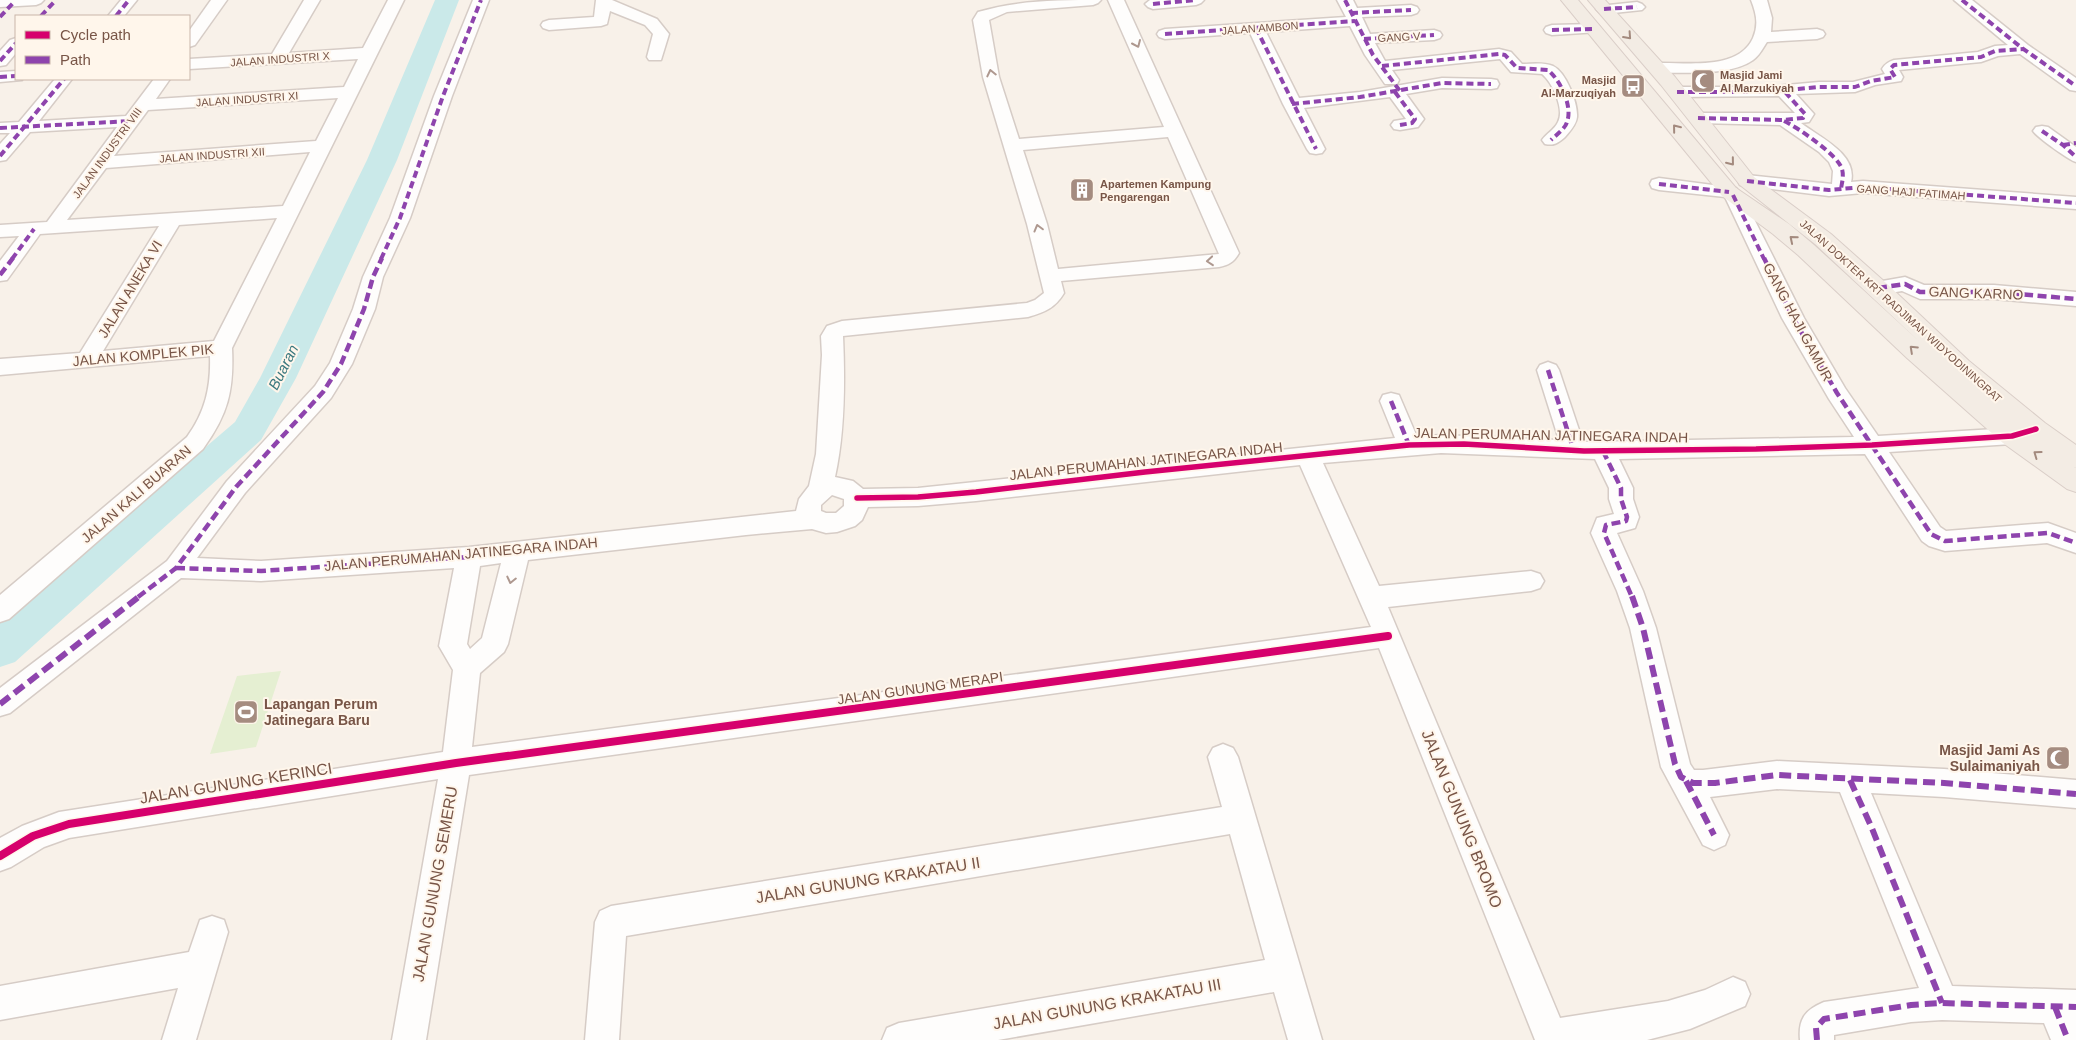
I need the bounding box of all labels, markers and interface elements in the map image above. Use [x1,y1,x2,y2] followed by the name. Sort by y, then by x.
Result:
[15,15,190,80] legend
[1221,19,1299,37] street label: JALAN AMBON
[60,26,131,43] text: Cycle path
[1377,30,1421,44] street label: GANG V
[1622,31,1631,40] one-way arrow
[1131,39,1141,48] one-way arrow
[230,49,331,68] street label: JALAN INDUSTRI X
[60,51,91,68] text: Path
[986,68,997,77] one-way arrow
[1690,68,1716,94] mosque icon: Masjid Jami Al Marzukiyah
[1720,69,1794,94] place label: Masjid Jami Al Marzukiyah
[1620,73,1646,99] bus stop icon: Masjid Al-Marzuqiyah
[1541,74,1616,99] place label: Masjid Al-Marzuqiyah
[195,89,299,109] street label: JALAN INDUSTRI XI
[70,105,144,201] street label: JALAN INDUSTRI VIII
[1673,125,1681,134] one-way arrow
[159,145,265,165] street label: JALAN INDUSTRI XII
[1726,156,1734,165] one-way arrow
[1069,177,1095,203] building icon: Apartemen Kampung Pengarengan
[1100,178,1211,203] place label: Apartemen Kampung Pengarengan
[1856,182,1966,202] street label: GANG HAJI FATIMAH
[1798,217,2004,405] street label: JALAN DOKTER KRT RADJIMAN WIDYODININGRAT
[1033,225,1043,233] one-way arrow
[1790,236,1799,245] one-way arrow
[95,238,165,340] street label: JALAN ANEKA VI
[1206,256,1214,267] one-way arrow
[1760,260,1836,384] street label: GANG HAJI GAMUR
[1928,283,2024,303] street label: GANG KARNO
[72,341,215,369] street label: JALAN KOMPLEK PIK
[264,342,302,392] water label: Buaran
[1909,346,1918,355] one-way arrow
[1414,425,1688,445] street label: JALAN PERUMAHAN JATINEGARA INDAH
[1009,439,1283,483] street label: JALAN PERUMAHAN JATINEGARA INDAH
[78,442,194,546] street label: JALAN KALI BUARAN
[2034,451,2043,459] one-way arrow
[324,534,598,574] street label: JALAN PERUMAHAN JATINEGARA INDAH
[506,575,517,584] one-way arrow
[836,668,1004,708] street label: JALAN GUNUNG MERAPI
[264,696,378,728] place label: Lapangan Perum Jatinegara Baru
[233,699,259,725] sports icon: Lapangan Perum Jatinegara Baru
[1418,728,1506,910] street label: JALAN GUNUNG BROMO
[1939,742,2040,774] place label: Masjid Jami As Sulaimaniyah
[2045,745,2071,771] mosque icon: Masjid Jami As Sulaimaniyah
[139,759,333,807] street label: JALAN GUNUNG KERINCI
[409,785,461,983] street label: JALAN GUNUNG SEMERU
[755,854,981,906] street label: JALAN GUNUNG KRAKATAU II
[992,976,1222,1032] street label: JALAN GUNUNG KRAKATAU III

